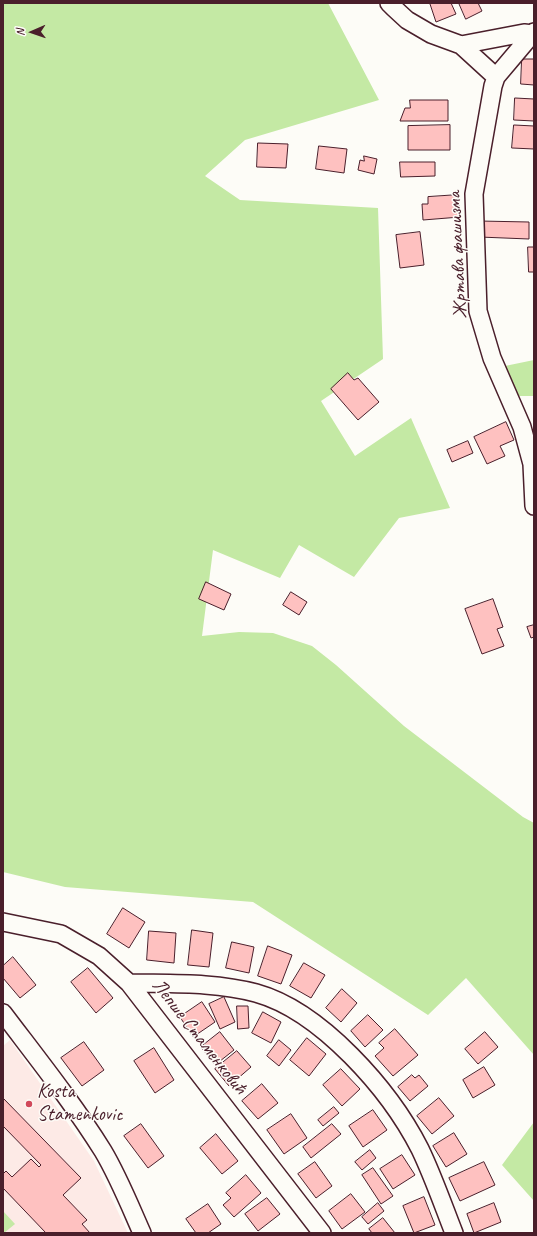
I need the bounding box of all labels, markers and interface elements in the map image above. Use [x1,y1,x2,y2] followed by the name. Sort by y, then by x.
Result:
[12,12,52,52] north arrow
[13,29,27,36] text: N
[443,191,473,319] street label: Жртава фашизма
[146,975,252,1099] street label: Лепше Стаменковић
[37,1080,122,1127] place label: Kosta Stamenkovic
[24,1099,34,1109] marker: Kosta Stamenkovic

